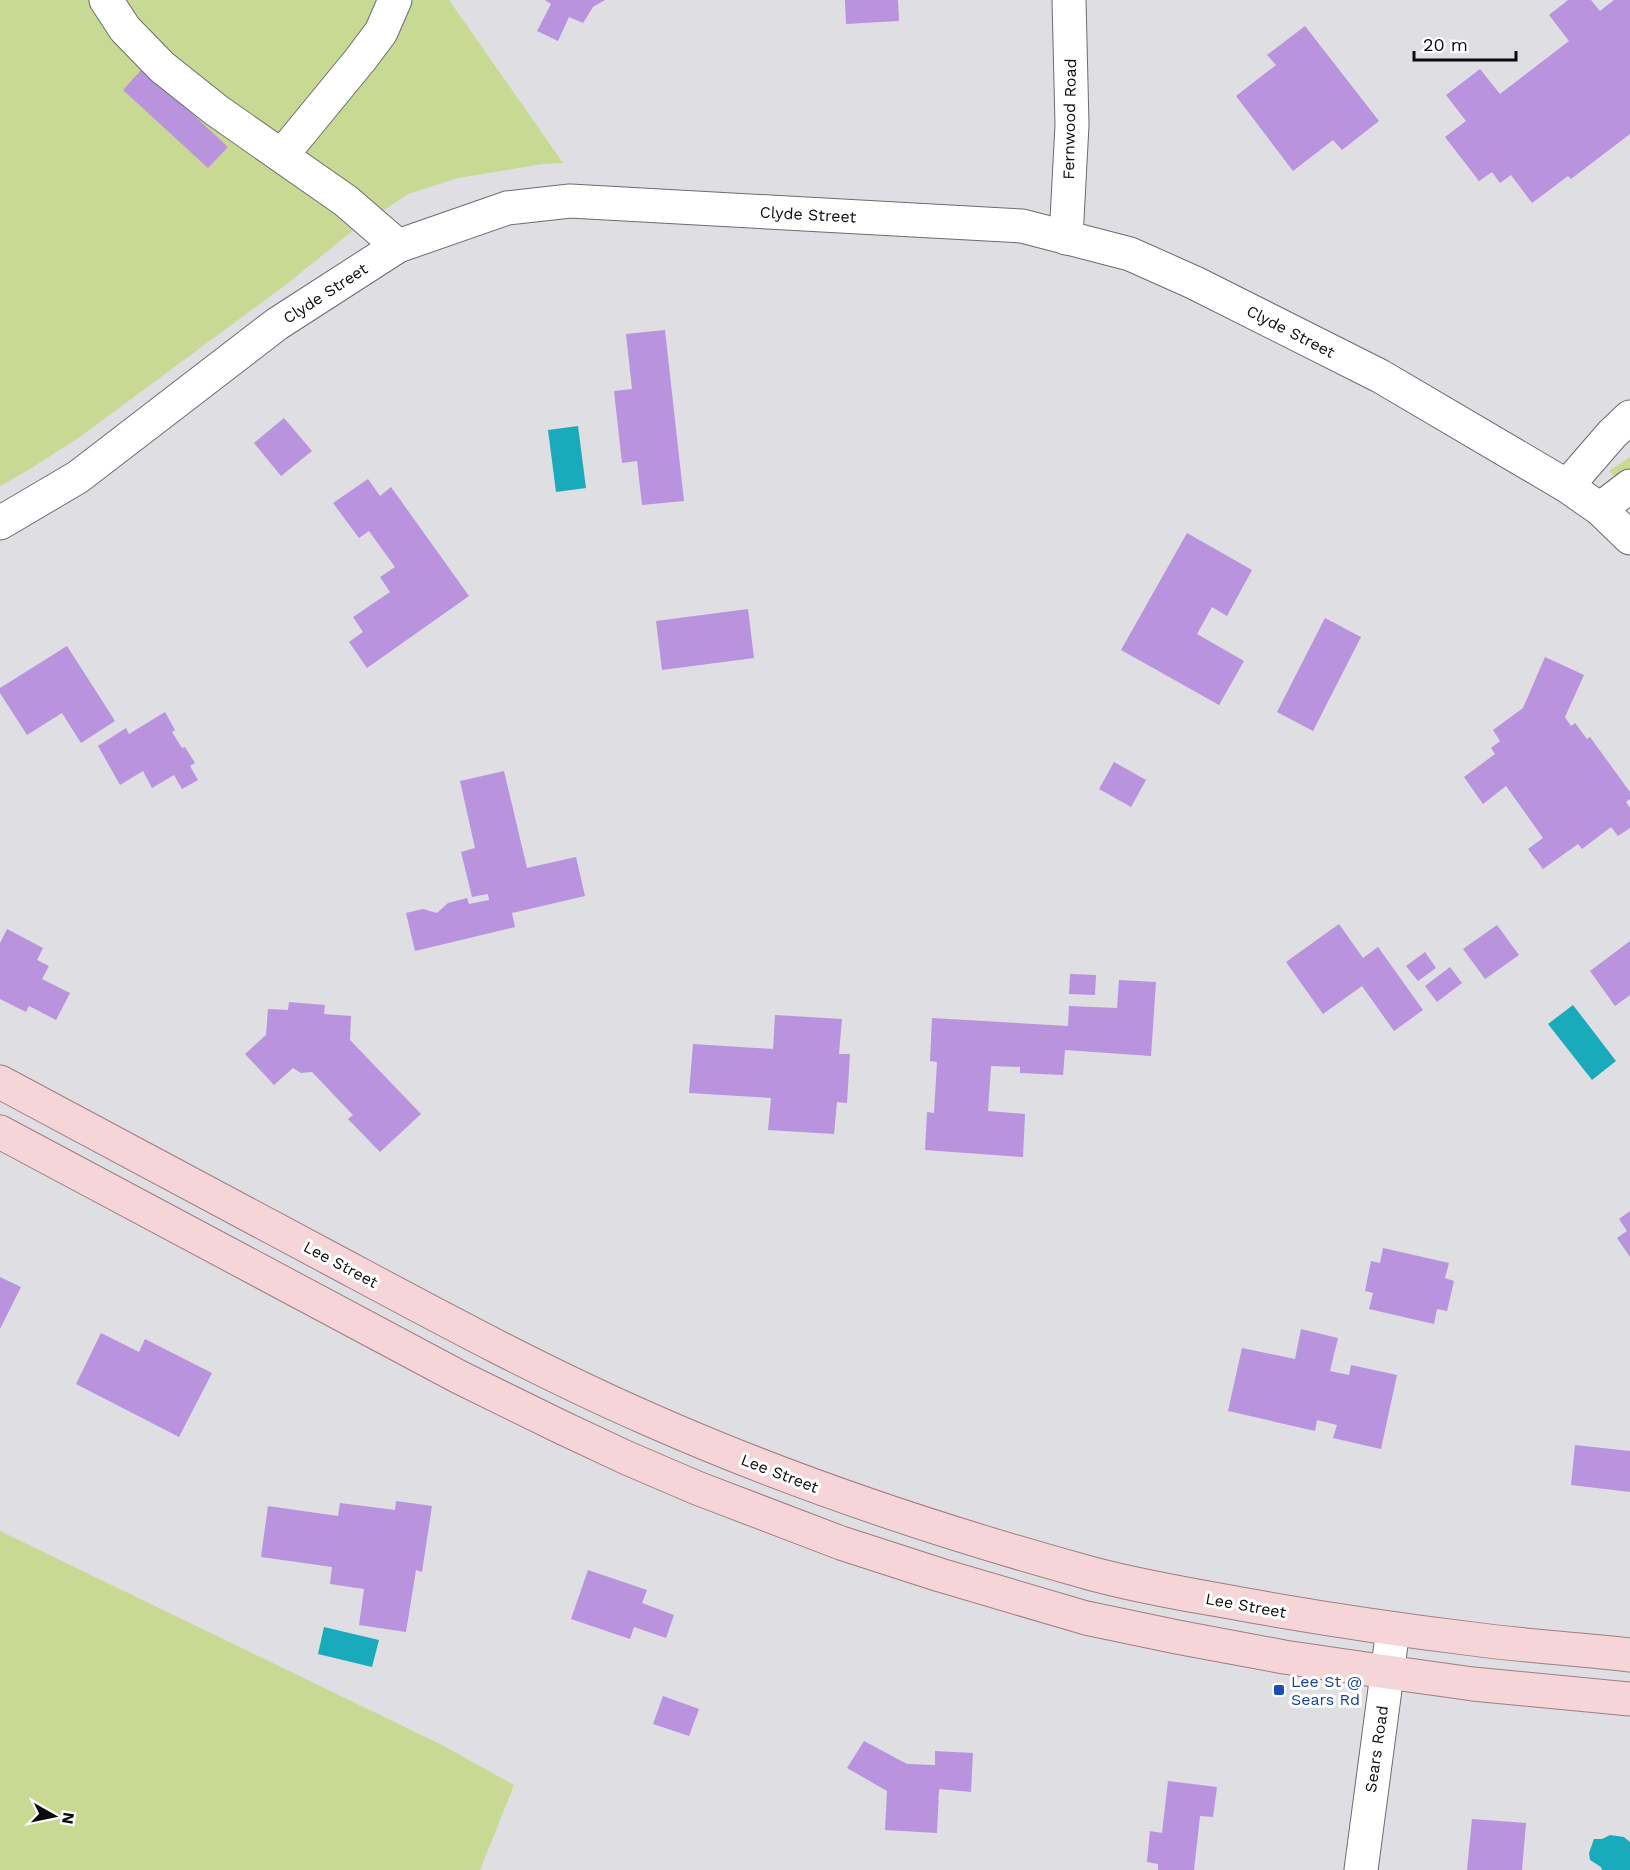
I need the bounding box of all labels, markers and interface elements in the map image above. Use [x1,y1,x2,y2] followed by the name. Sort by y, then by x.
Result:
[1414,24,1516,62] scale bar
[1423,34,1468,55] text: 20 m
[1059,58,1080,180] street label: Fernwood Road
[759,202,857,227] street label: Clyde Street
[280,259,371,328] street label: Clyde Street
[1243,301,1338,362] street label: Clyde Street
[300,1237,381,1292] street label: Lee Street
[738,1450,821,1497] street label: Lee Street
[1204,1589,1288,1622] street label: Lee Street
[1291,1672,1362,1709] place label: Lee St @ Sears Rd
[1272,1683,1286,1697] marker: Lee St @ Sears Rd
[1361,1704,1392,1794] street label: Sears Road
[24,1786,84,1846] north arrow
[58,1811,79,1826] text: N

